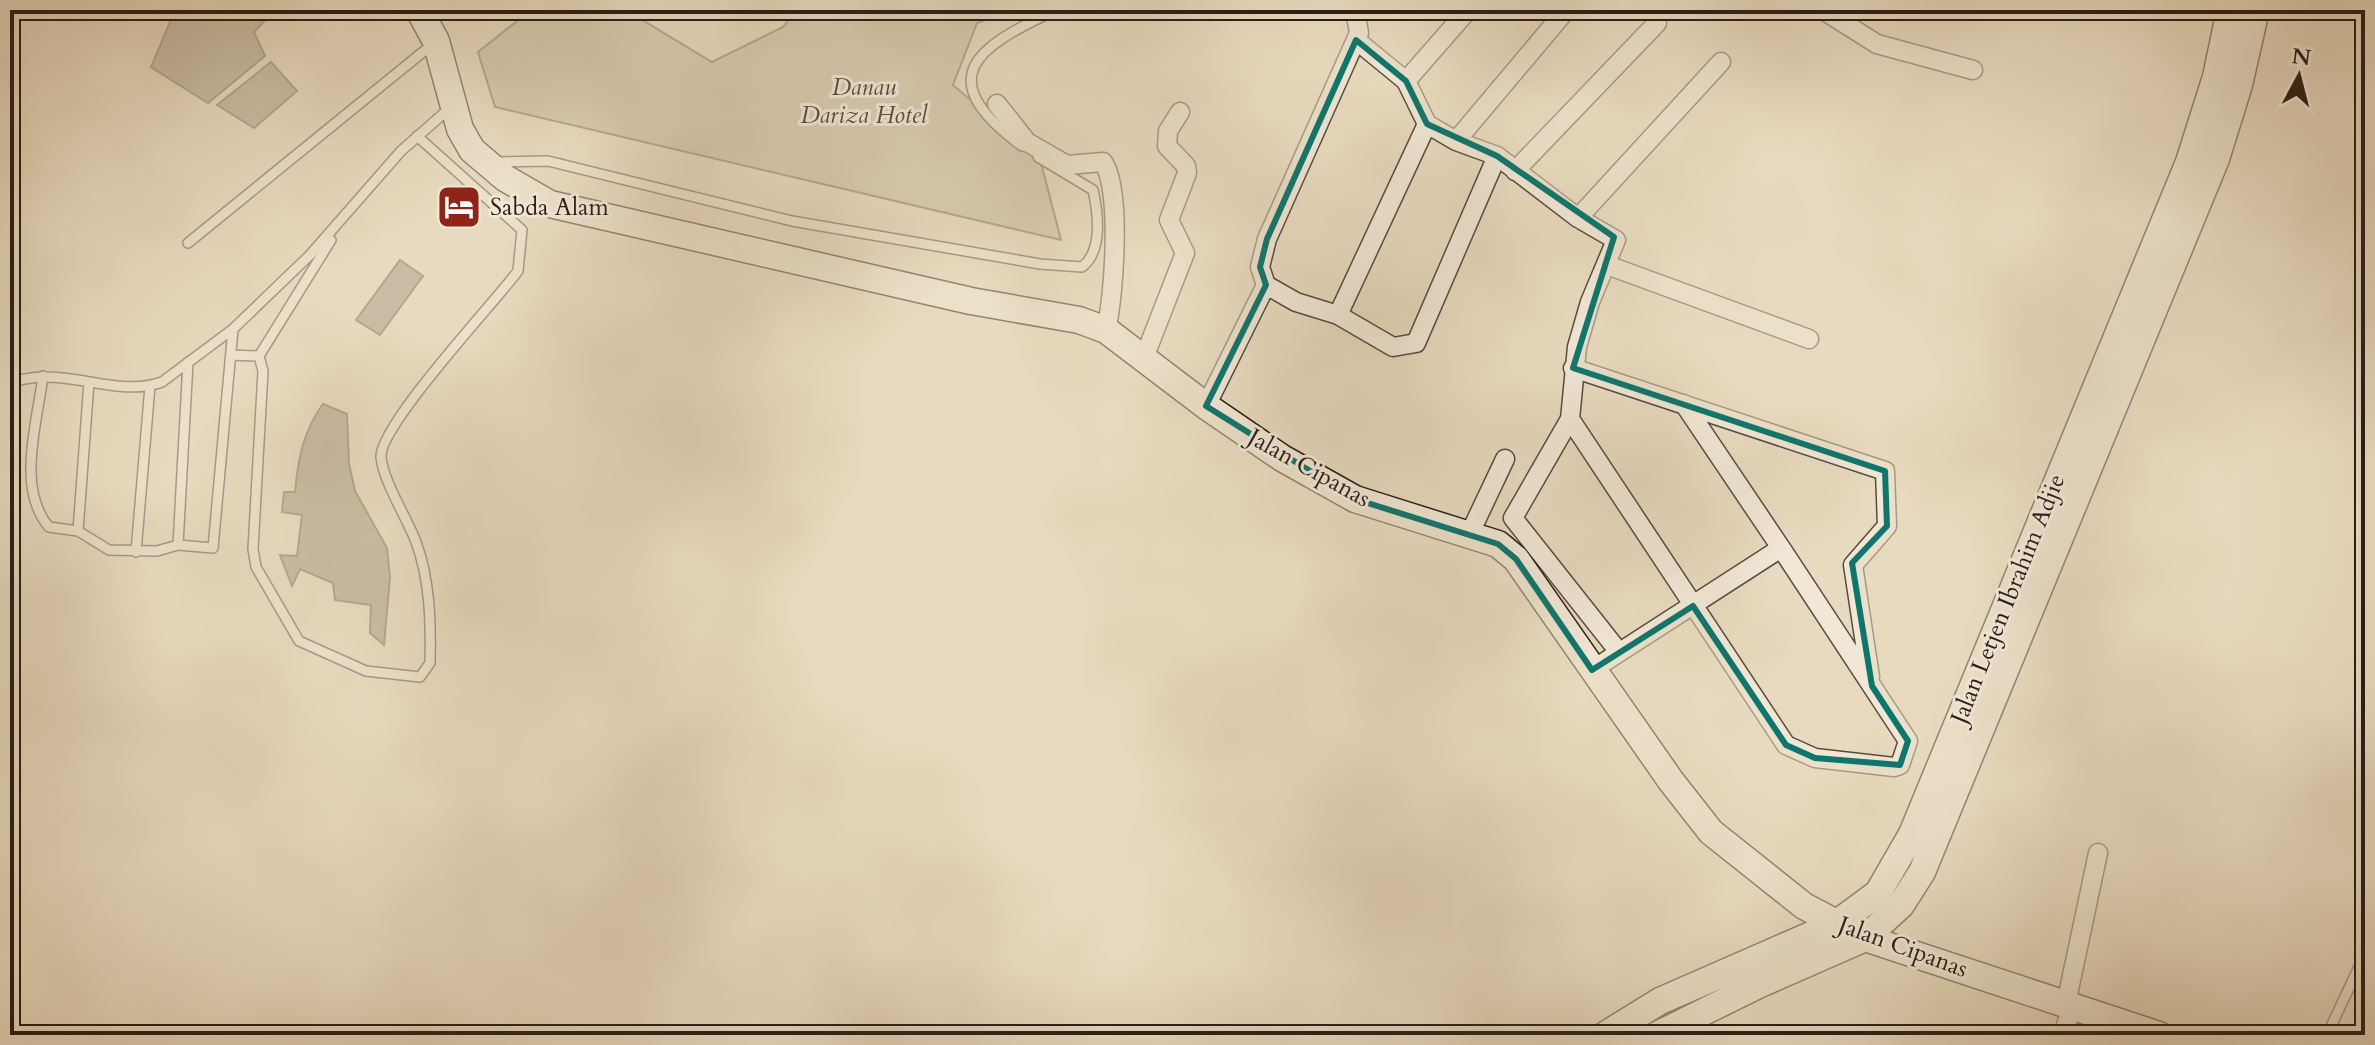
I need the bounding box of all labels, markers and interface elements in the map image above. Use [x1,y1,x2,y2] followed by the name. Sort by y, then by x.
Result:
[2259,36,2339,116] north arrow
[2290,41,2313,73] text: N
[801,71,929,132] park label: Danau Dariza Hotel
[435,183,483,231] hotel icon: Sabda Alam
[490,191,609,224] place label: Sabda Alam
[1239,419,1376,515] street label: Jalan Cipanas
[1942,469,2073,732] street label: Jalan Letjen Ibrahim Adjie
[1831,907,1972,986] street label: Jalan Cipanas

